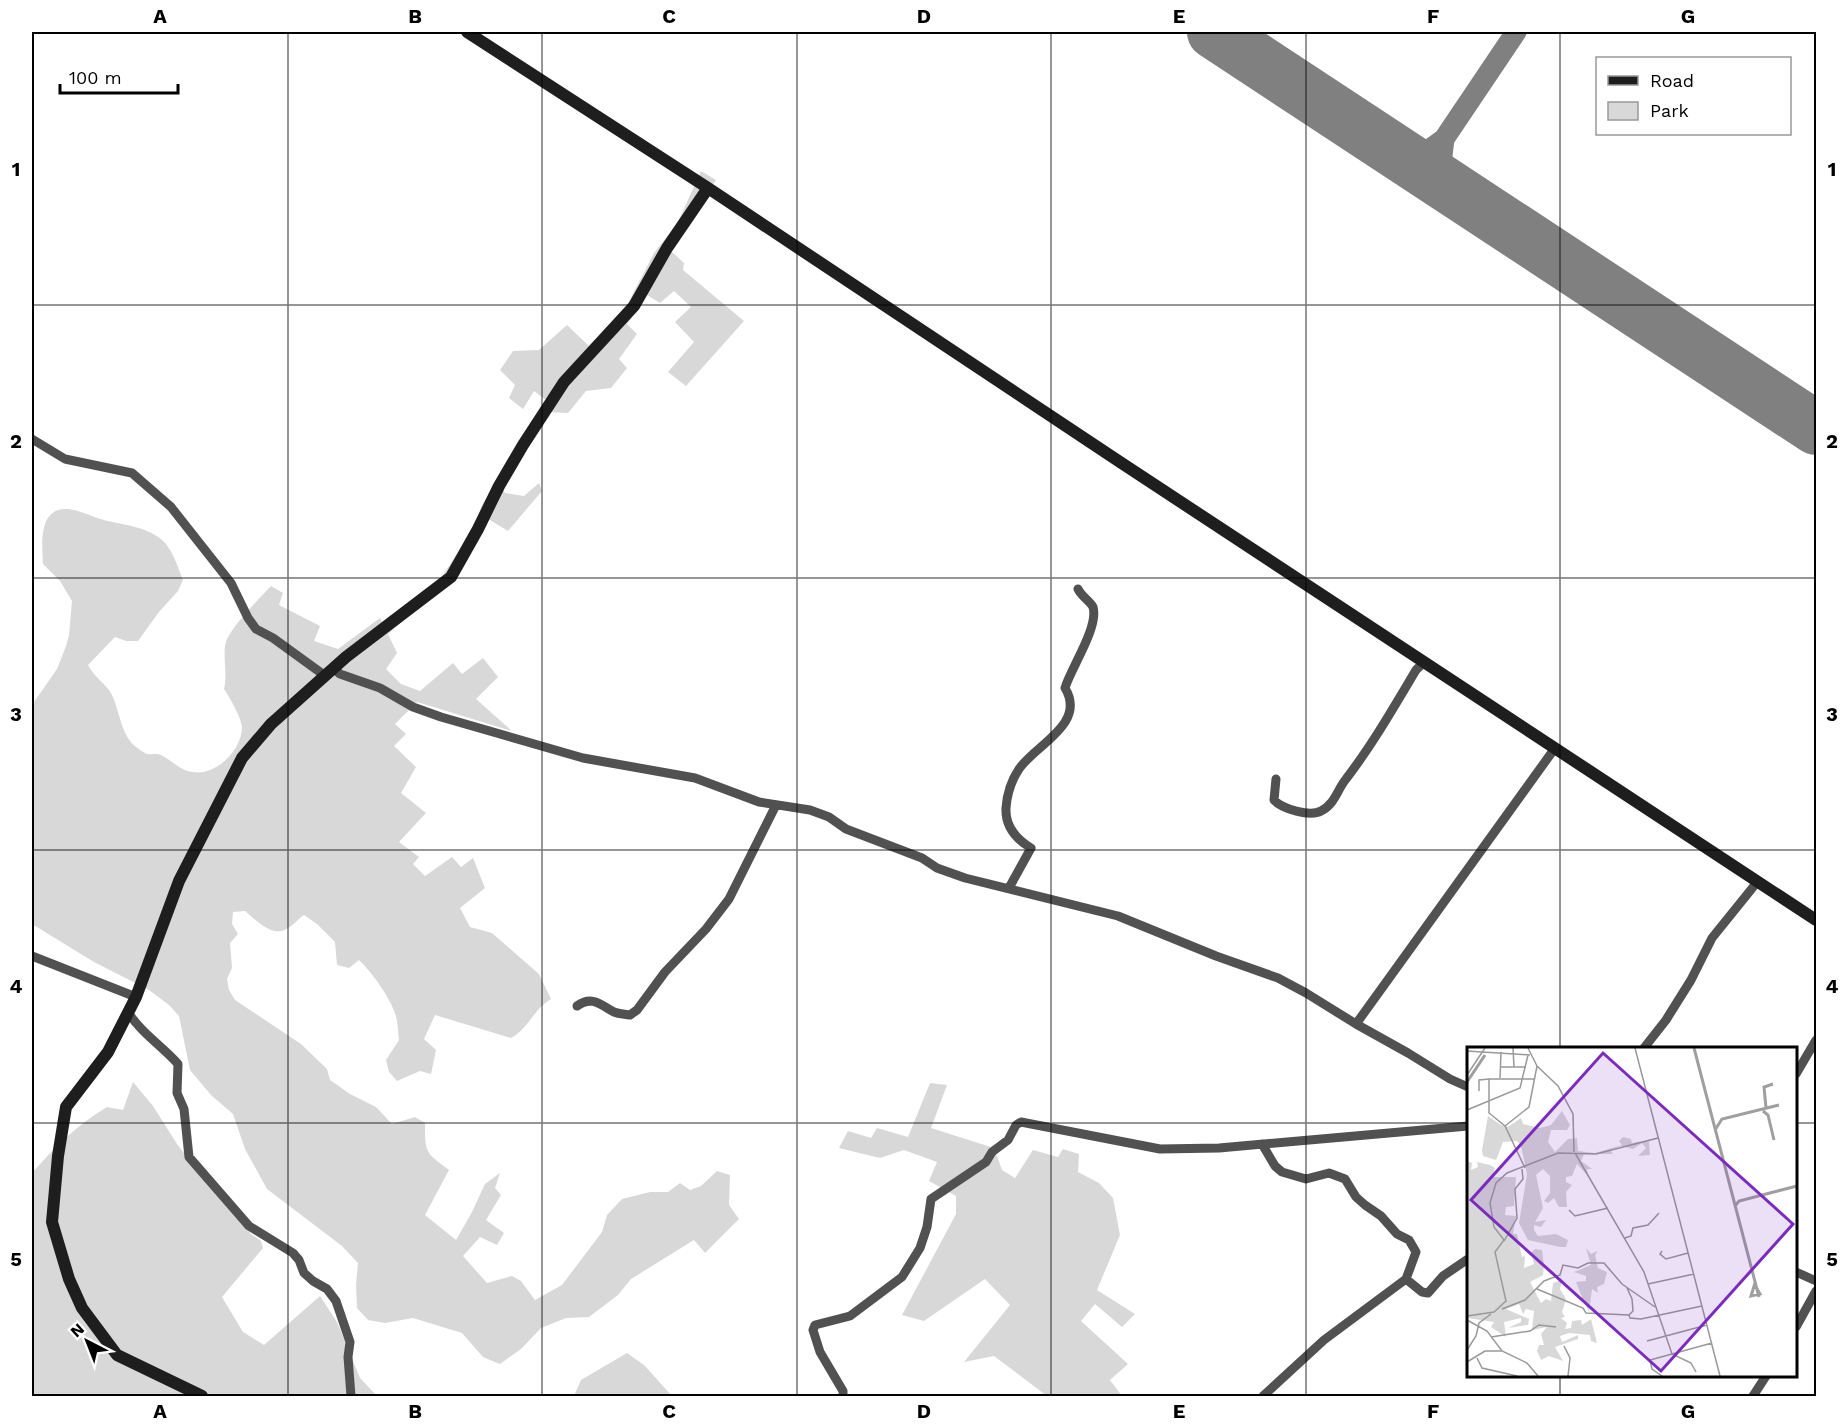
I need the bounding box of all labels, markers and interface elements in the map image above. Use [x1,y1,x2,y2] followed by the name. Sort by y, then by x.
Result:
[153,4,167,28] text: A
[408,4,422,28] text: B
[662,4,676,28] text: C
[917,4,931,28] text: D
[1173,4,1185,28] text: E
[1427,4,1439,28] text: F
[1681,4,1695,28] text: G
[60,57,178,95] scale bar
[1596,57,1791,135] legend
[69,67,122,88] text: 100 m
[1650,70,1694,91] text: Road
[1650,100,1689,121] text: Park
[12,157,20,181] text: 1
[1828,157,1836,181] text: 1
[10,429,22,453] text: 2
[1826,429,1838,453] text: 2
[10,702,22,726] text: 3
[1826,702,1838,726] text: 3
[10,974,23,998] text: 4
[1826,974,1839,998] text: 4
[1467,1047,1797,1377] inset map
[10,1247,22,1271] text: 5
[1826,1247,1838,1271] text: 5
[57,1311,117,1371] north arrow
[67,1319,88,1341] text: N
[153,1399,167,1423] text: A
[408,1399,422,1423] text: B
[662,1399,676,1423] text: C
[917,1399,931,1423] text: D
[1173,1399,1185,1423] text: E
[1427,1399,1439,1423] text: F
[1681,1399,1695,1423] text: G

